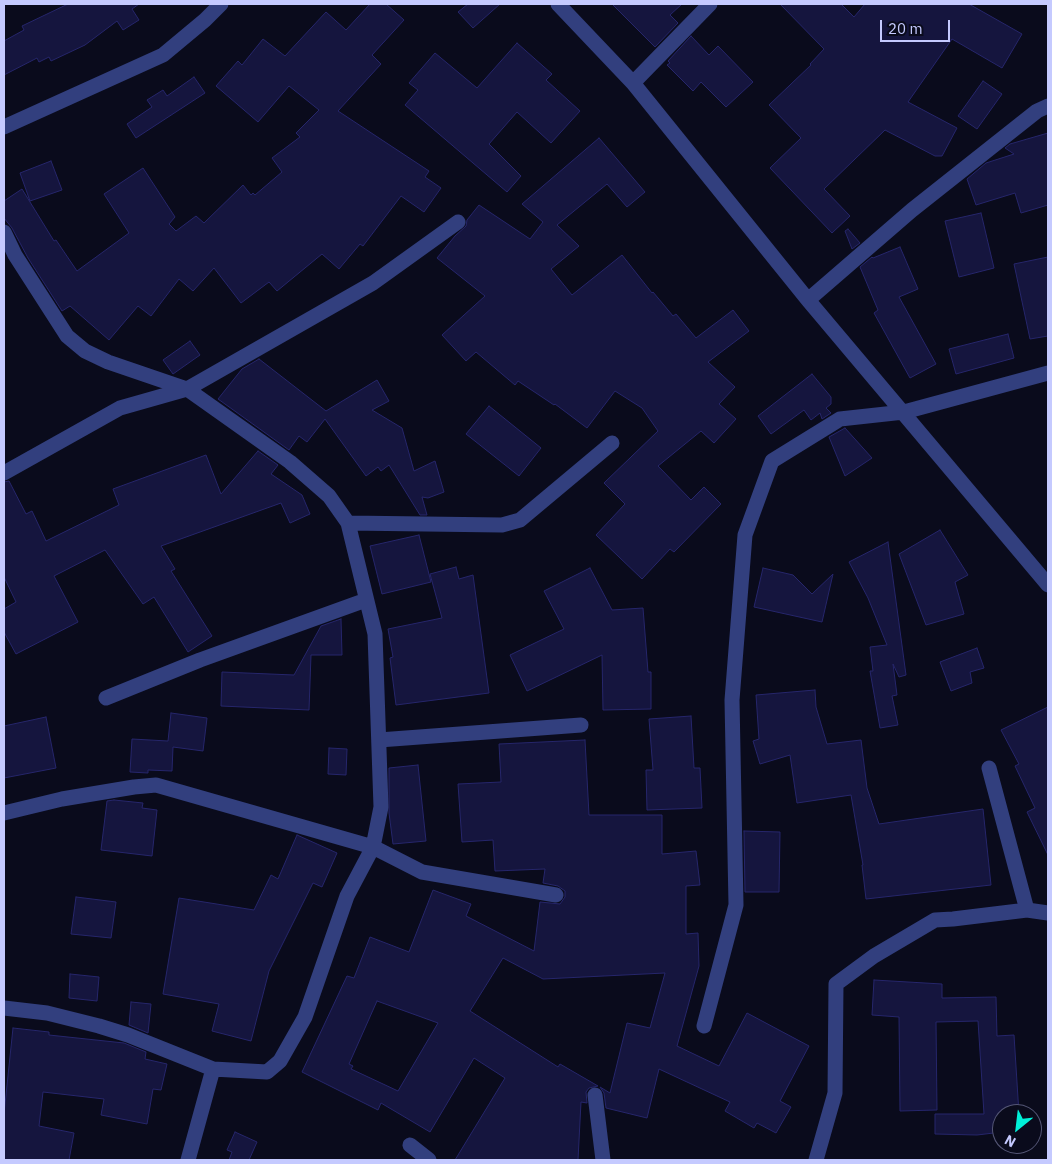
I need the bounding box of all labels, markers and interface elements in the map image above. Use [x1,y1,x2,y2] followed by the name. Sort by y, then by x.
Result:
[882,10,952,42] scale bar
[888,19,923,38] text: 20 m
[992,1104,1042,1154] north arrow
[1001,1131,1019,1152] text: N

